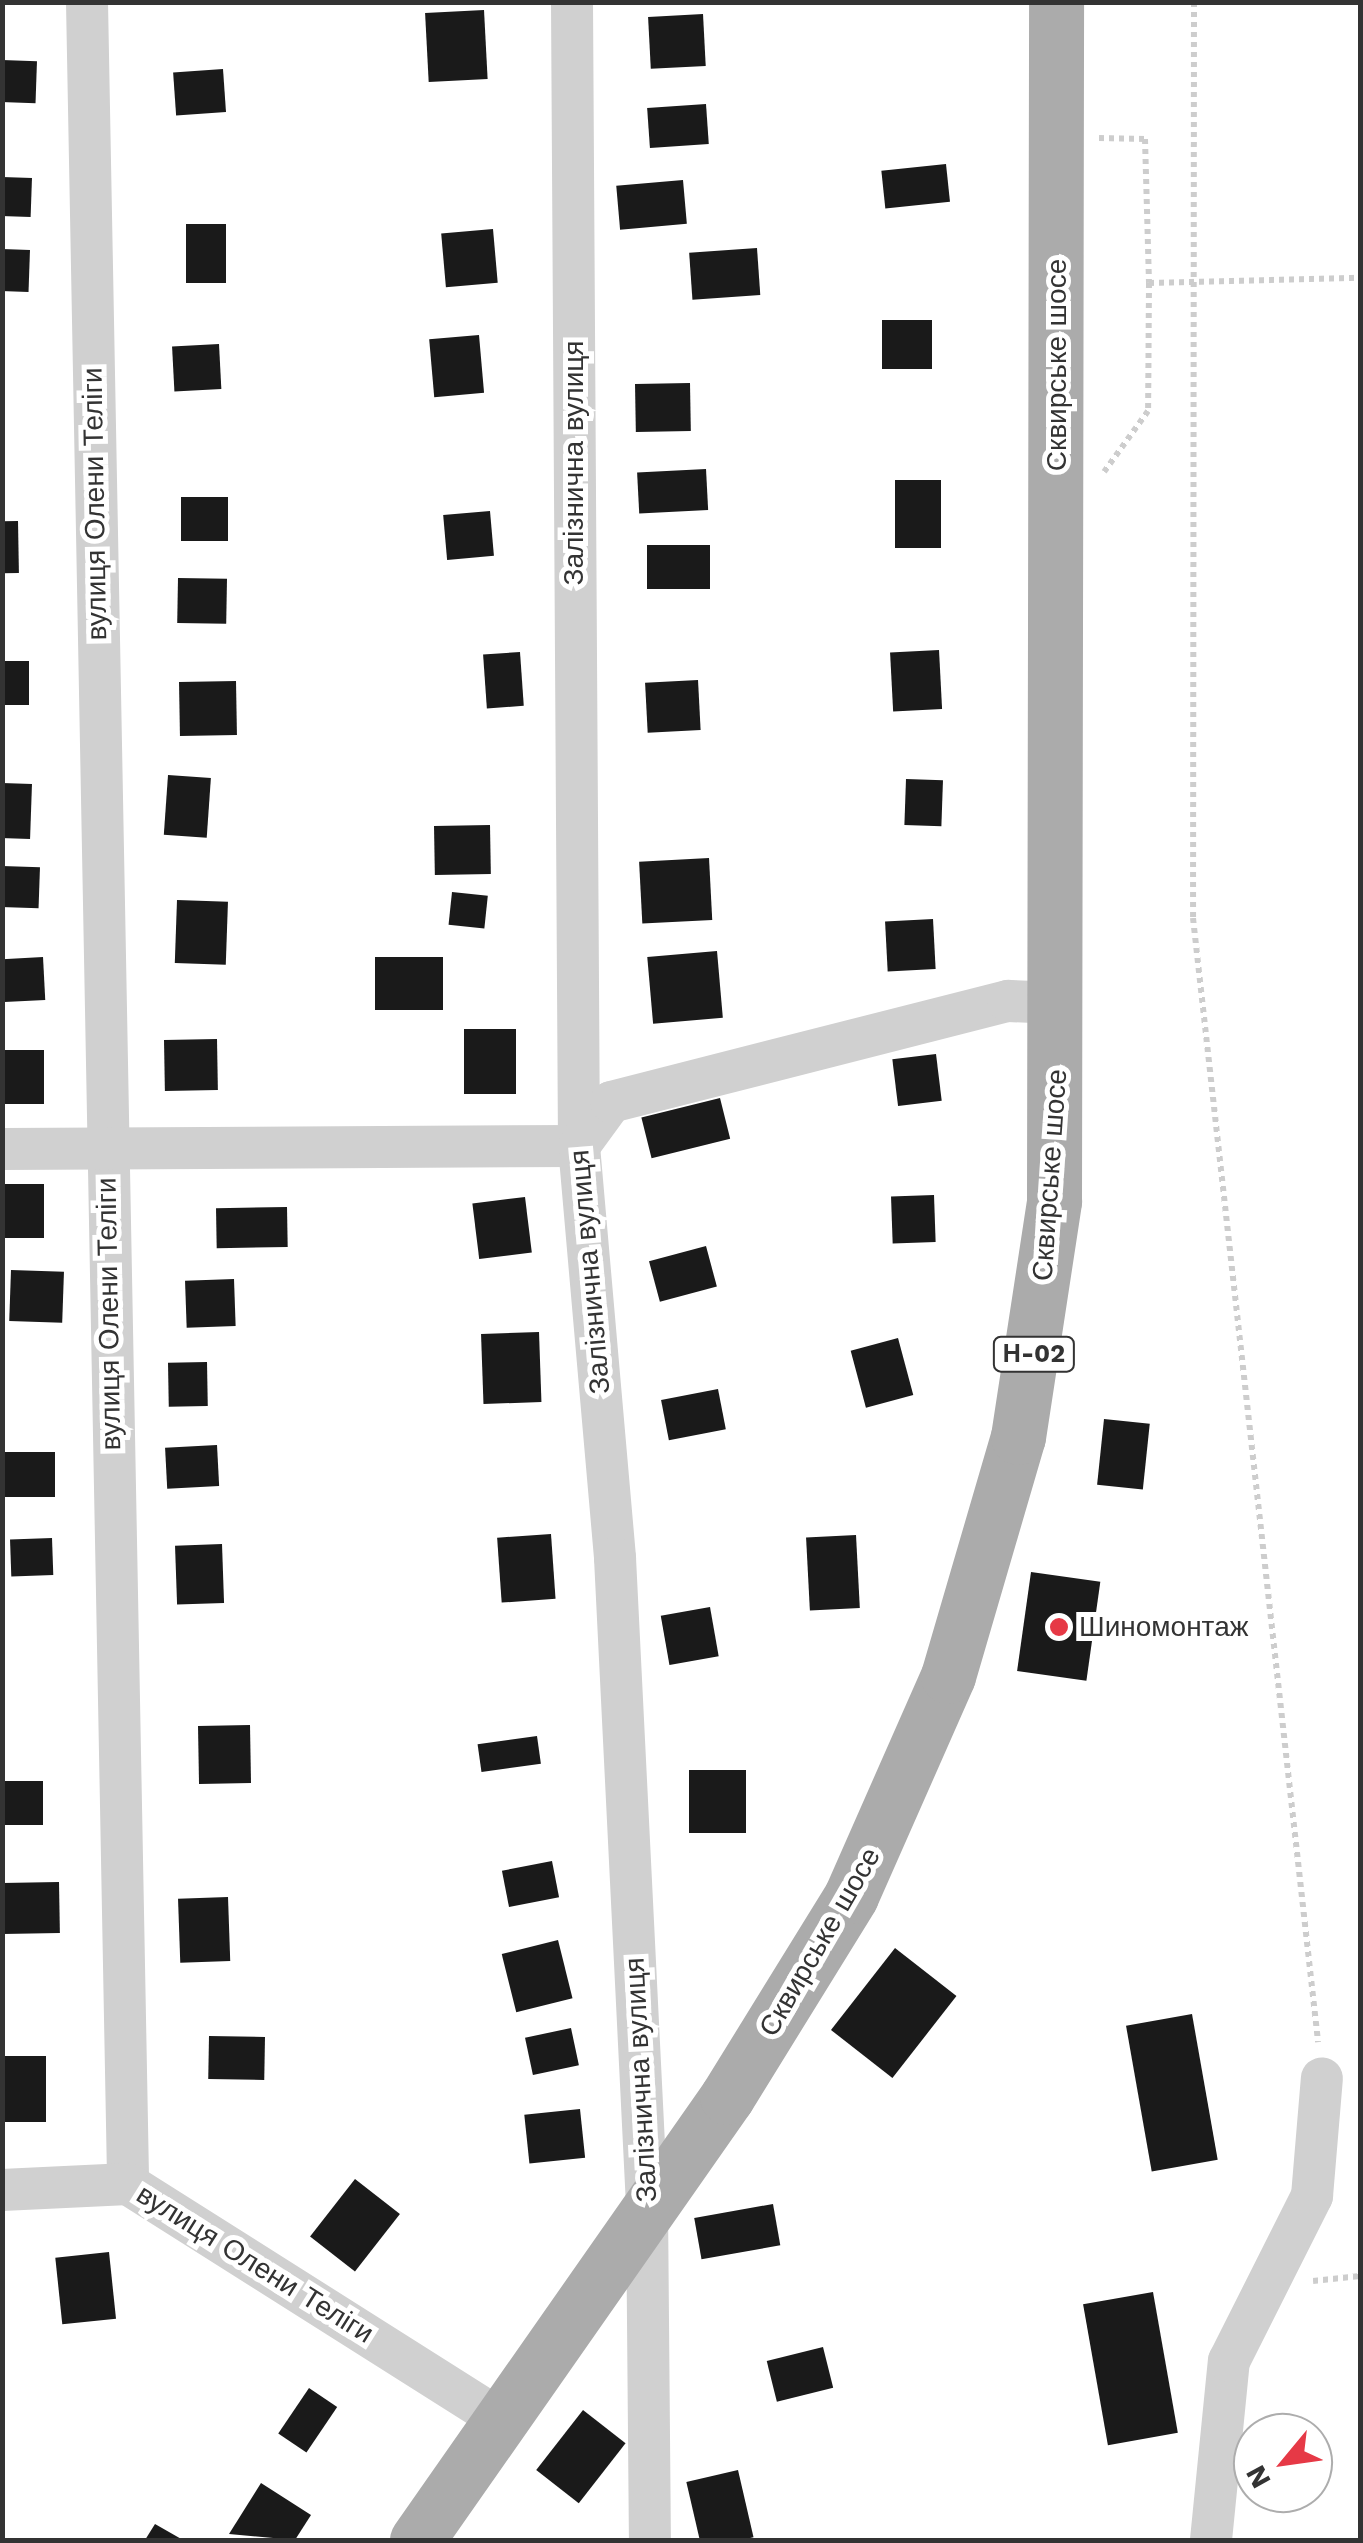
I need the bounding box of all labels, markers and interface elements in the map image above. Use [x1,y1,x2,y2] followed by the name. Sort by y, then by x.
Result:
[1040,259,1074,471] street label: Сквирське шосе
[557,341,591,585] street label: Залізнична вулиця
[76,367,114,641] street label: вулиця Олени Теліги
[1026,1068,1074,1282] street label: Сквирське шосе
[563,1149,617,1395] street label: Залізнична вулиця
[90,1177,128,1451] street label: вулиця Олени Теліги
[992,1334,1076,1374] road number: Н-02
[1079,1610,1248,1644] place label: Шиномонтаж
[1048,1616,1070,1638] marker: Шиномонтаж
[752,1842,888,2042] street label: Сквирське шосе
[618,1957,664,2203] street label: Залізнична вулиця
[130,2177,380,2351] street label: вулиця Олени Теліги
[1233,2413,1333,2513] north arrow
[1239,2460,1278,2494] text: N

